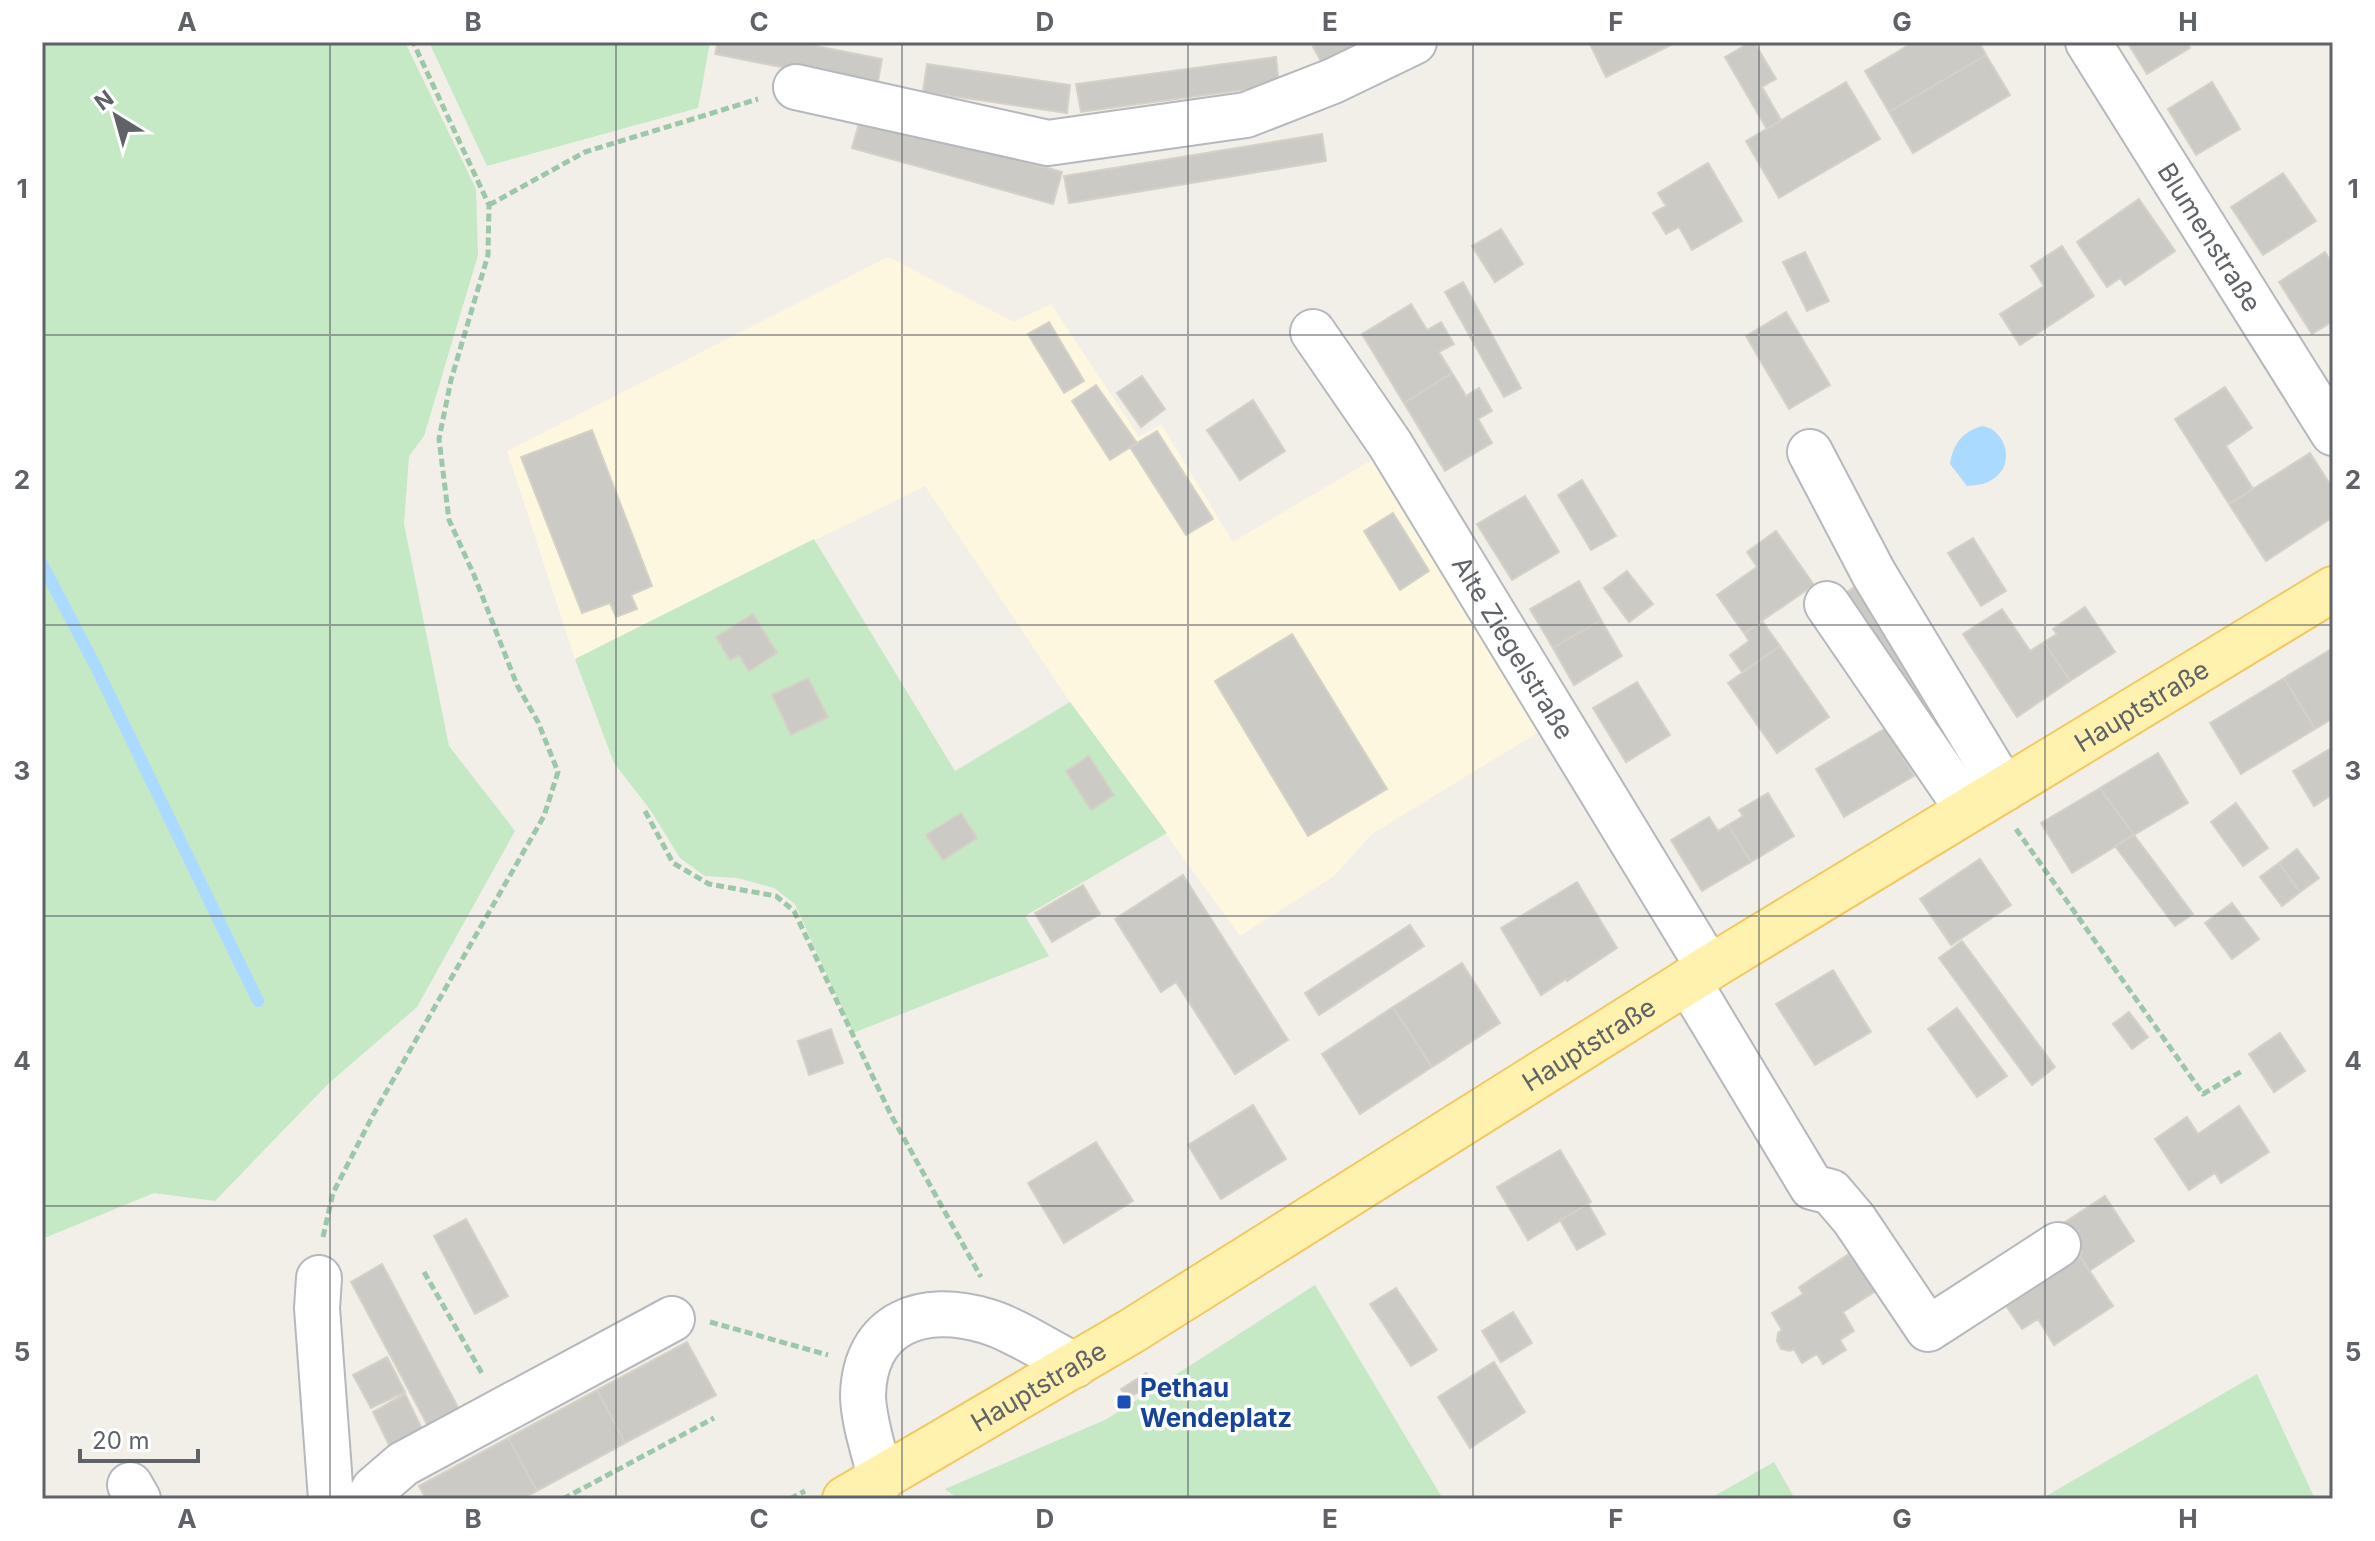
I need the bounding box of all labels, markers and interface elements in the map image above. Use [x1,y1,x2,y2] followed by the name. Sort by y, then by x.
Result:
[177,6,197,37] text: A
[464,6,482,37] text: B
[749,6,769,37] text: C
[1036,6,1054,37] text: D
[1322,6,1338,37] text: E
[1608,6,1624,37] text: F
[1892,6,1912,37] text: G
[2178,6,2198,37] text: H
[76,76,156,156] north arrow
[89,85,118,115] text: N
[2152,157,2268,317] street label: Blumenstraße
[16,173,28,204] text: 1
[2347,173,2359,204] text: 1
[14,464,30,495] text: 2
[2345,464,2361,495] text: 2
[1446,550,1581,744] street label: Alte Ziegelstraße
[2069,653,2214,758] street label: Hauptstraße
[14,755,30,786] text: 3
[2345,755,2361,786] text: 3
[1516,990,1661,1097] street label: Hauptstraße
[13,1045,31,1076] text: 4
[2344,1045,2362,1076] text: 4
[965,1334,1111,1437] street label: Hauptstraße
[14,1336,30,1367] text: 5
[2345,1336,2361,1367] text: 5
[1140,1372,1292,1433] place label: Pethau Wendeplatz
[1115,1393,1133,1411] marker: Pethau Wendeplatz
[80,1413,198,1463] scale bar
[92,1426,150,1455] text: 20 m
[177,1503,197,1534] text: A
[464,1503,482,1534] text: B
[749,1503,769,1534] text: C
[1036,1503,1054,1534] text: D
[1322,1503,1338,1534] text: E
[1608,1503,1624,1534] text: F
[1892,1503,1912,1534] text: G
[2178,1503,2198,1534] text: H

